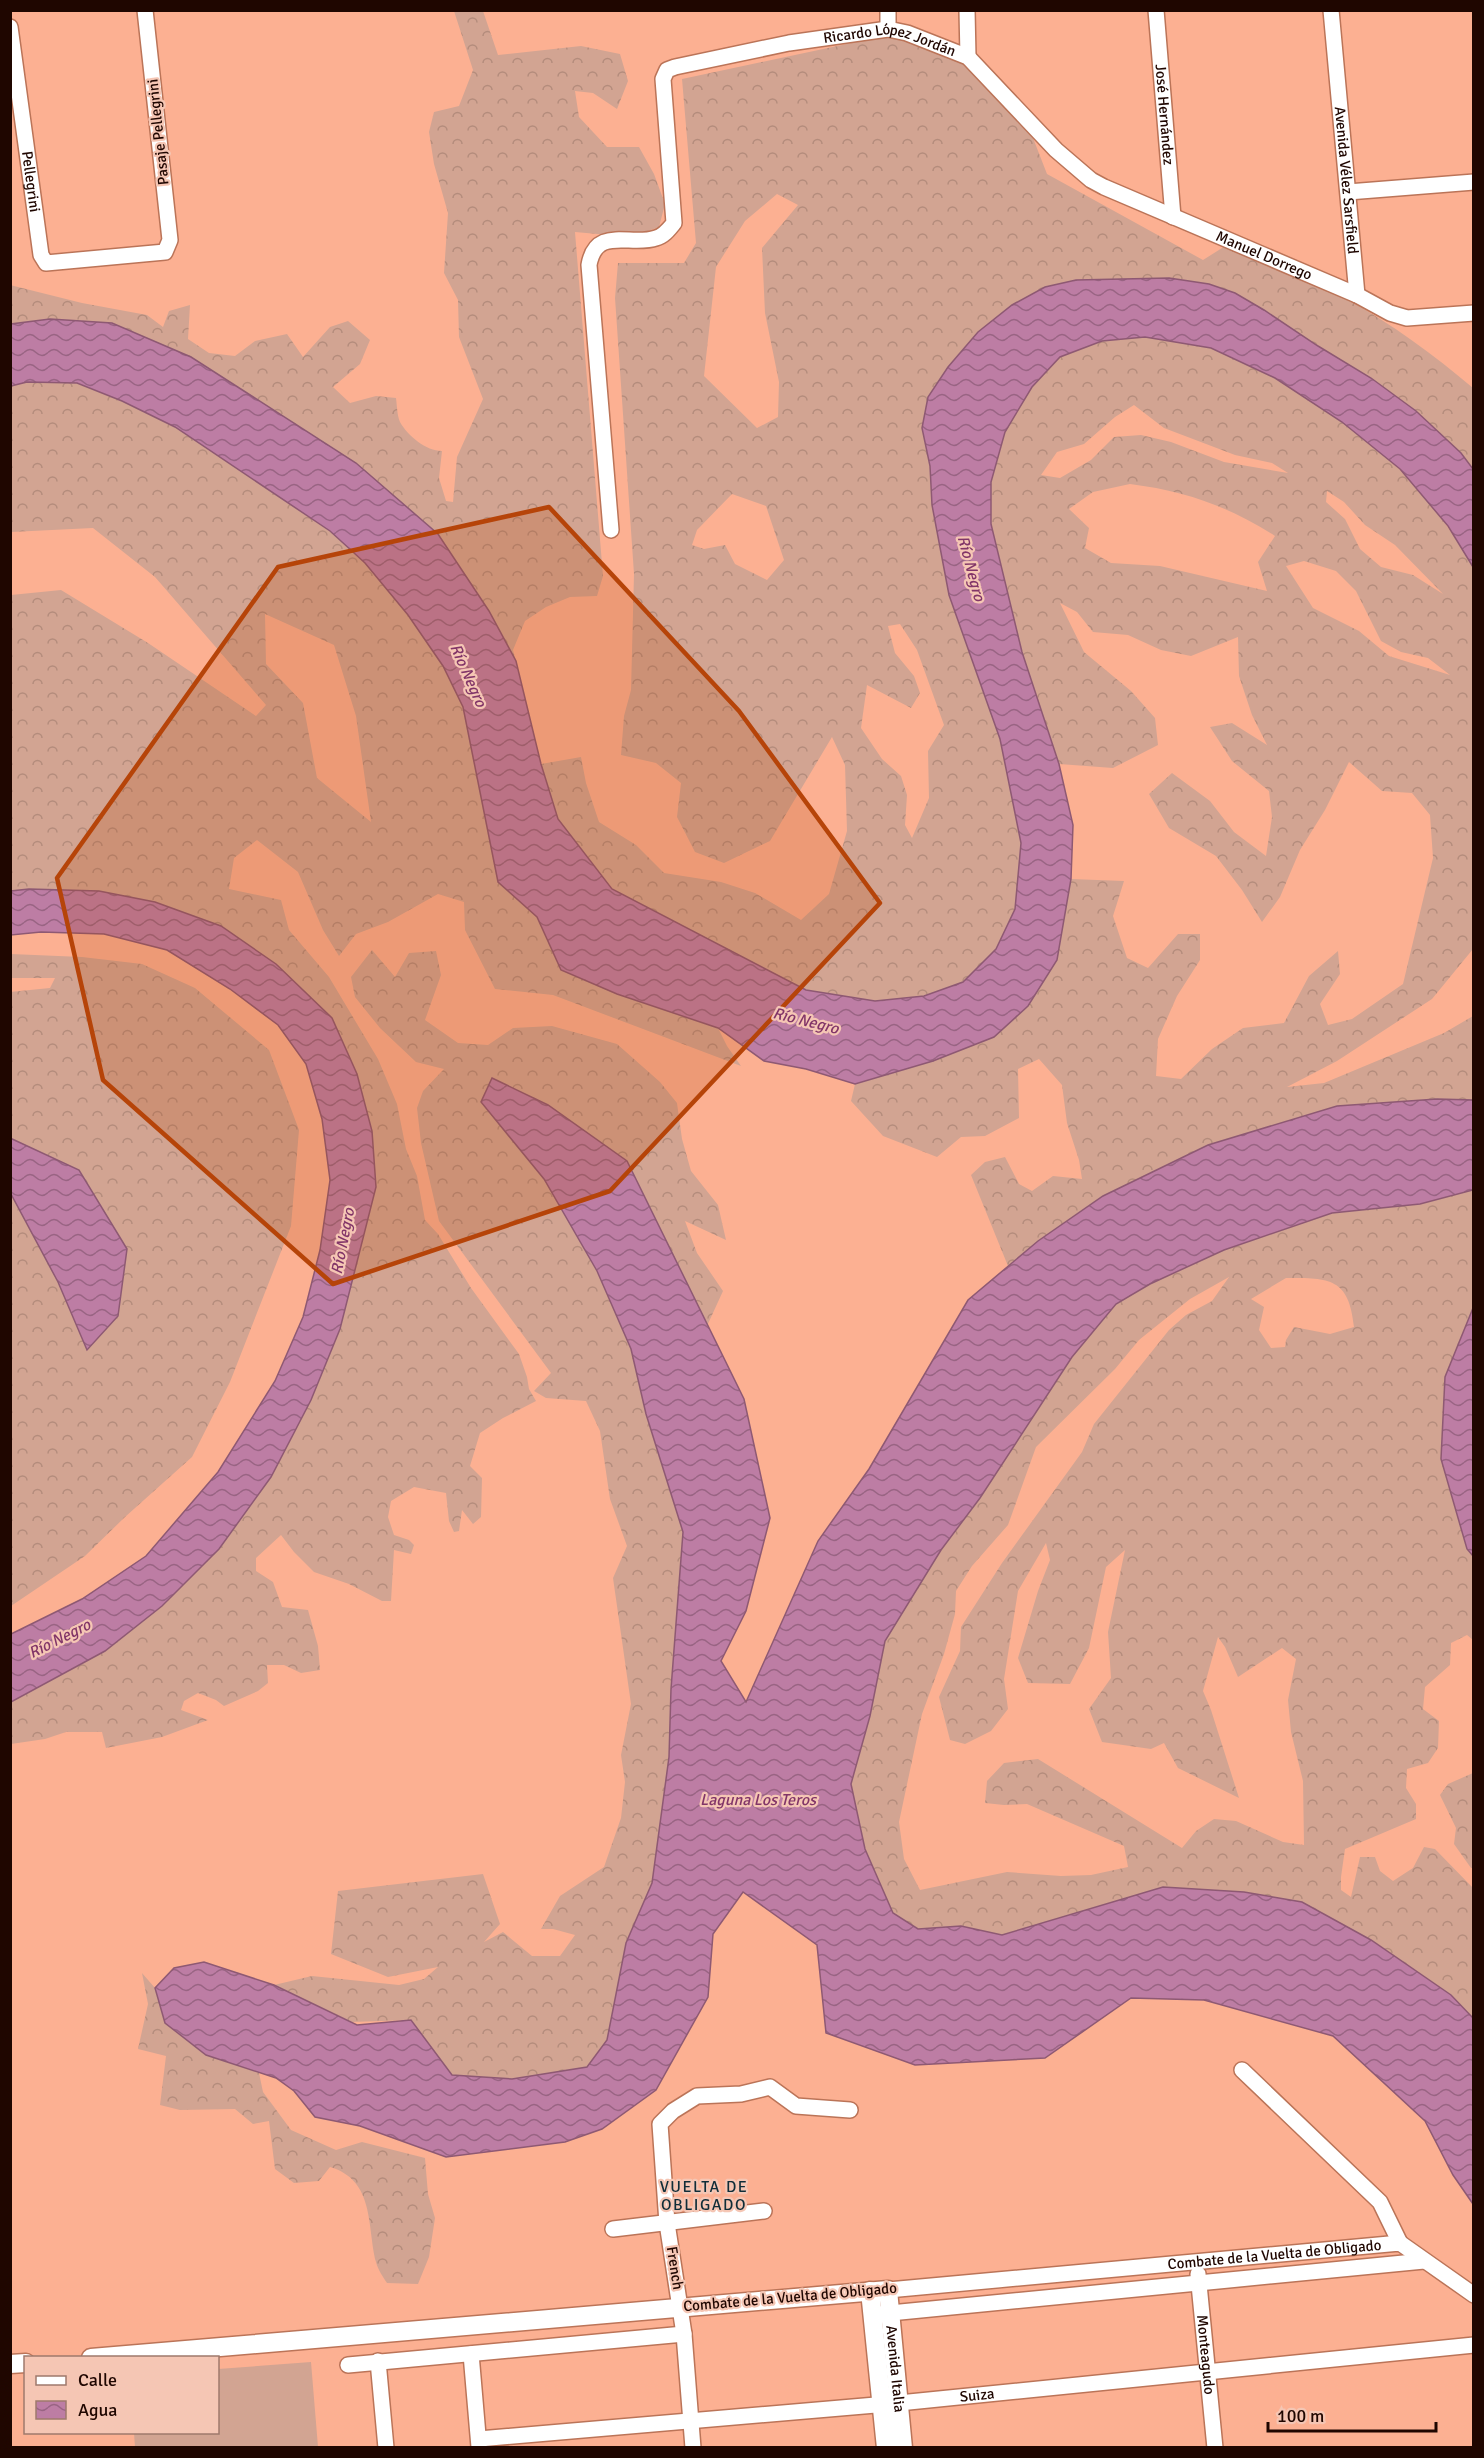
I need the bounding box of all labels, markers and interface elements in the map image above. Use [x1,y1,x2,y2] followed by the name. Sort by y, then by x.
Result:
[822,20,959,60] street label: Ricardo López Jordán
[1151,63,1178,166] street label: José Hernández
[143,78,173,186] street label: Pasaje Pellegrini
[1331,106,1362,255] street label: Avenida Vélez Sarsfield
[18,150,44,213] street label: Pellegrini
[1213,227,1315,284] street label: Manuel Dorrego
[953,533,990,604] water label: Río Negro
[445,641,491,711] water label: Río Negro
[771,1003,841,1039] water label: Río Negro
[327,1206,359,1276] water label: Río Negro
[25,1614,94,1663] water label: Río Negro
[700,1790,818,1810] water label: Laguna Los Teros
[660,2177,748,2215] district label: VUELTA DE OBLIGADO
[1167,2236,1382,2273] street label: Combate de la Vuelta de Obligado
[663,2245,687,2291] street label: French
[682,2279,898,2315] street label: Combate de la Vuelta de Obligado
[1193,2314,1219,2396] street label: Monteagudo
[882,2324,909,2413] street label: Avenida Italia
[24,2356,219,2434] legend
[78,2369,117,2391] text: Calle
[959,2384,995,2406] street label: Suiza
[1268,2395,1436,2433] scale bar
[78,2399,117,2421] text: Agua
[1277,2405,1324,2427] text: 100 m

